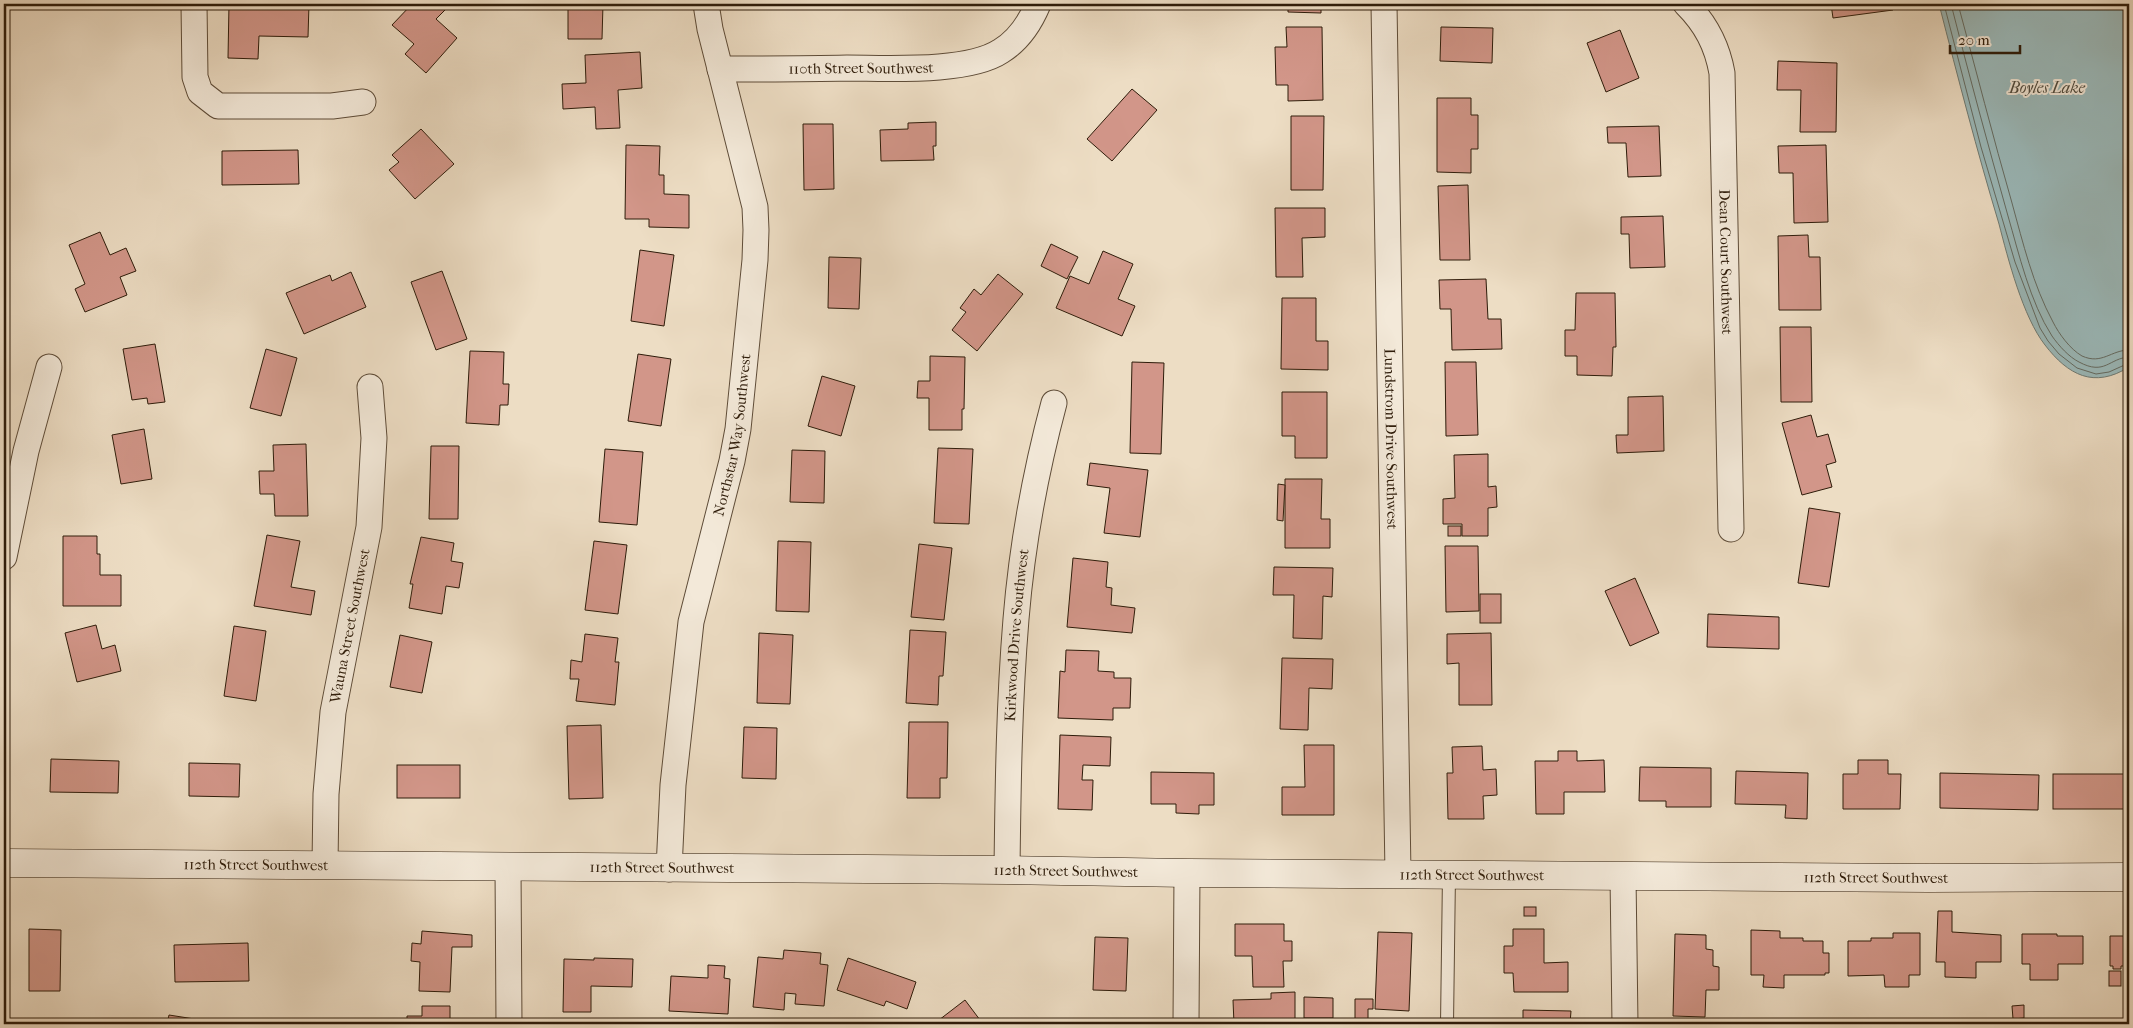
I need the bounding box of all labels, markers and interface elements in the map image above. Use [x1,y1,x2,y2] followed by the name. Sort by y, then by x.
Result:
[1950,22,2020,54] scale bar
[1958,31,1990,49] text: 20 m
[788,58,935,78] street label: 110th Street Southwest
[2008,78,2086,97] water label: Boyles Lake
[1715,189,1736,335] street label: Dean Court Southwest
[1381,348,1401,530] street label: Lundstrom Drive Southwest
[709,352,755,518] street label: Northstar Way Southwest
[326,546,374,706] street label: Wauna Street Southwest
[1001,547,1033,722] street label: Kirkwood Drive Southwest
[184,855,329,874] street label: 112th Street Southwest
[590,858,735,877] street label: 112th Street Southwest
[994,861,1139,881] street label: 112th Street Southwest
[1400,865,1545,884] street label: 112th Street Southwest
[1804,868,1949,887] street label: 112th Street Southwest

